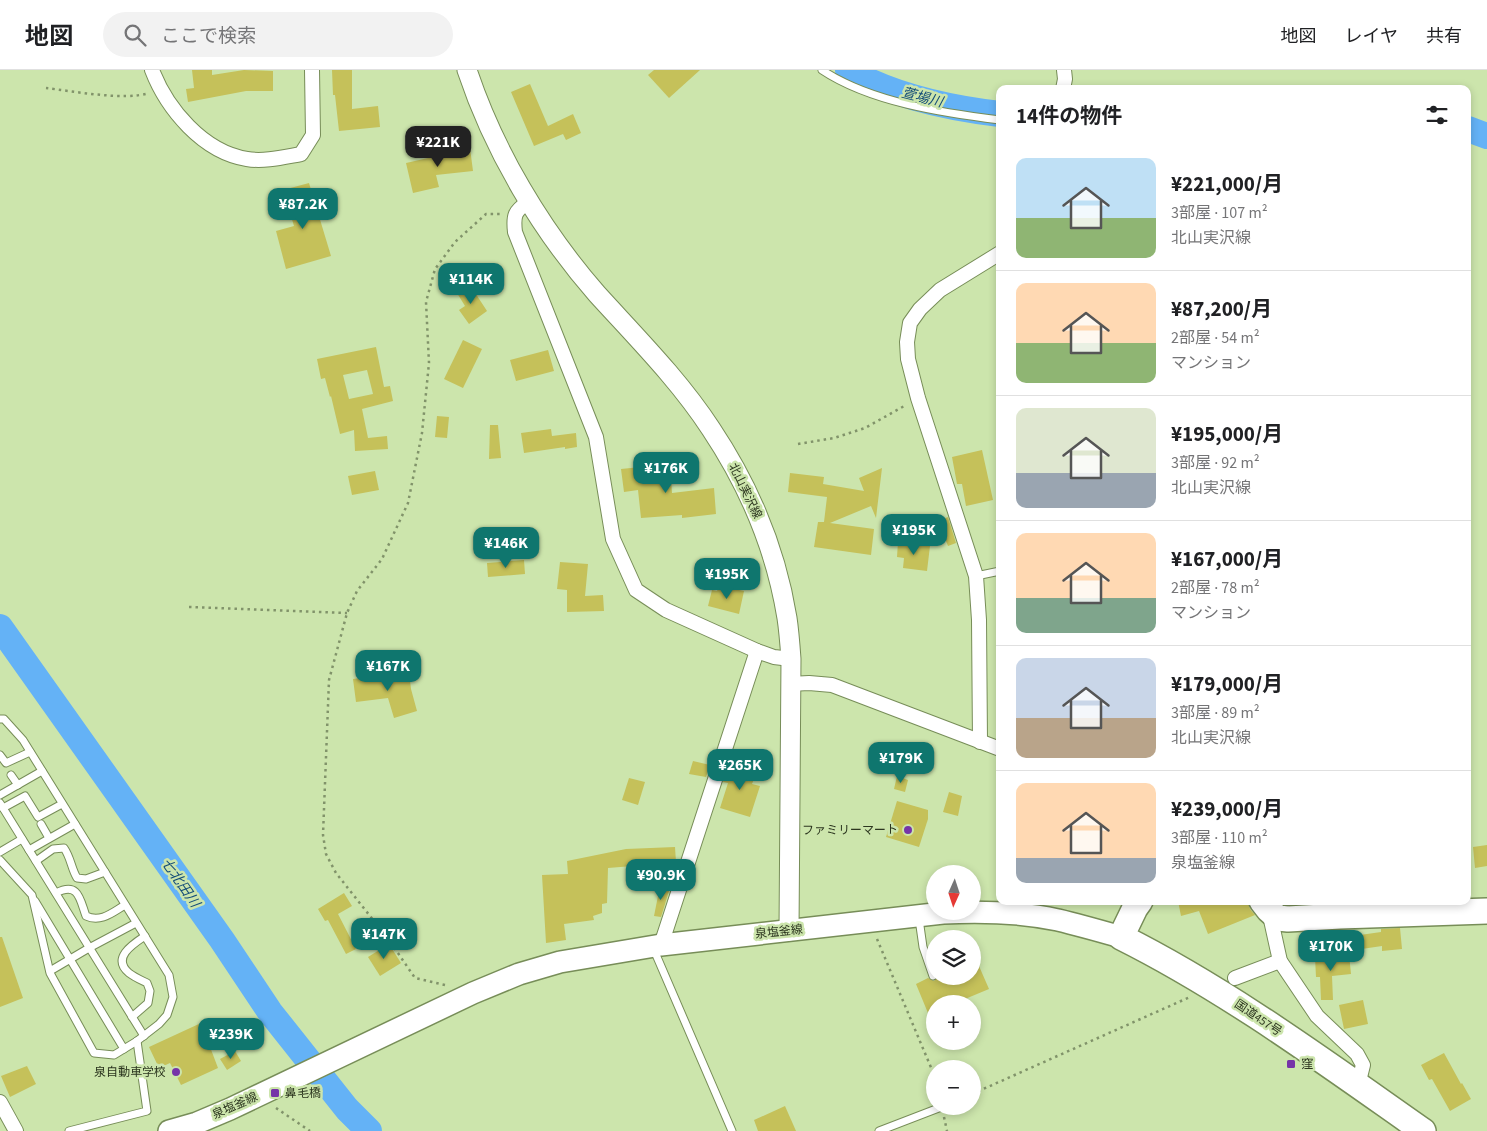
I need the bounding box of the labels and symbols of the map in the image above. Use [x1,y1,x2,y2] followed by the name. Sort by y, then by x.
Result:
[899,83,947,113] water label: 萱場川
[403,126,473,168] pin: ¥221K
[262,188,344,230] pin: ¥87.2K
[436,262,506,305] pin: ¥114K
[631,452,701,494] pin: ¥176K
[724,460,766,522] street label: 北山実沢線
[879,514,949,556] pin: ¥195K
[471,526,541,569] pin: ¥146K
[692,558,762,600] pin: ¥195K
[353,650,423,692] pin: ¥167K
[866,742,936,784] pin: ¥179K
[705,748,775,791] pin: ¥265K
[802,822,898,839] place label: ファミリーマート
[902,824,914,836] marker: ファミリーマート
[156,854,205,913] water label: 七北田川
[620,858,702,901] pin: ¥90.9K
[926,865,981,920] north arrow
[349,918,419,960] pin: ¥147K
[754,921,804,943] street label: 泉塩釜線
[1296,930,1366,972] pin: ¥170K
[1231,996,1285,1040] street label: 国道457号
[196,1018,266,1060] pin: ¥239K
[1301,1056,1313,1073] place label: 窪
[1285,1058,1297,1070] marker: 窪
[94,1064,166,1081] place label: 泉自動車学校
[170,1066,182,1078] marker: 泉自動車学校
[285,1085,321,1102] place label: 鼻毛橋
[269,1087,281,1099] marker: 鼻毛橋
[210,1088,260,1124] street label: 泉塩釜線

